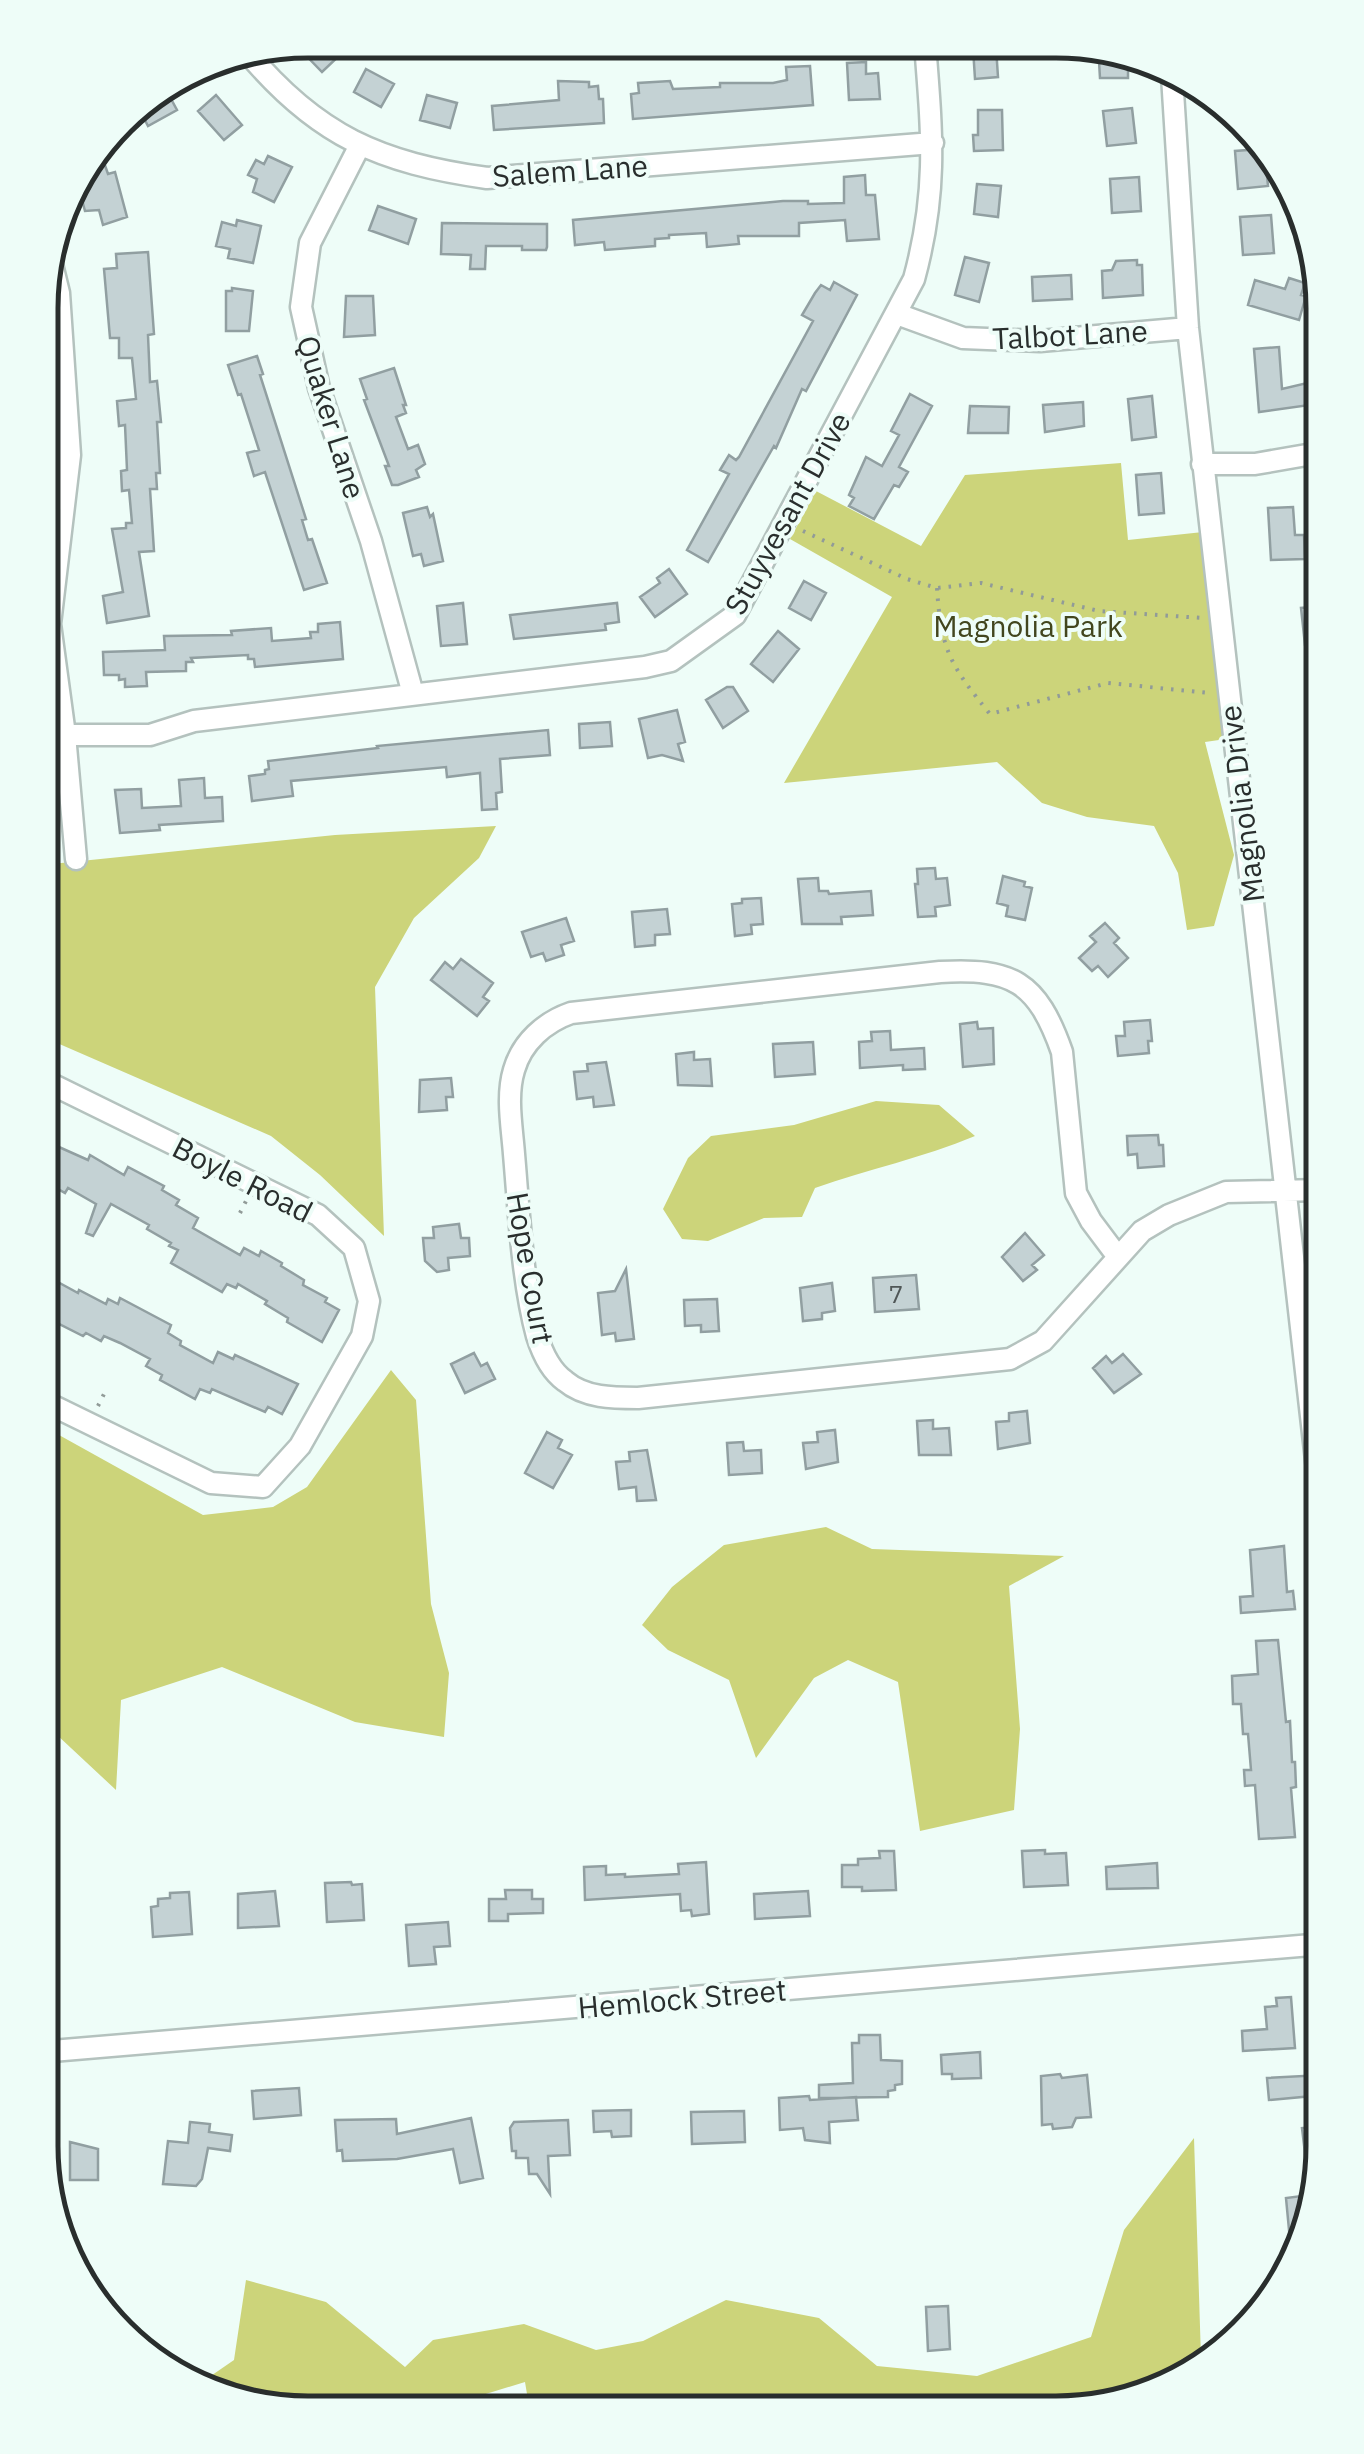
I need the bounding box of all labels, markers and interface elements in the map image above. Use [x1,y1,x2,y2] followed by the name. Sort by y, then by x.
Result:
[491,145,649,195] street label: Salem Lane
[991,310,1149,358] street label: Talbot Lane
[289,331,375,503] street label: Quaker Lane
[715,405,859,621] street label: Stuyvesant Drive
[933,606,1123,645] park label: Magnolia Park
[1210,703,1272,905] street label: Magnolia Drive
[166,1127,320,1231] street label: Boyle Road
[499,1189,563,1347] street label: Hope Court
[888,1277,904,1310] house number: 7
[576,1969,788,2027] street label: Hemlock Street

